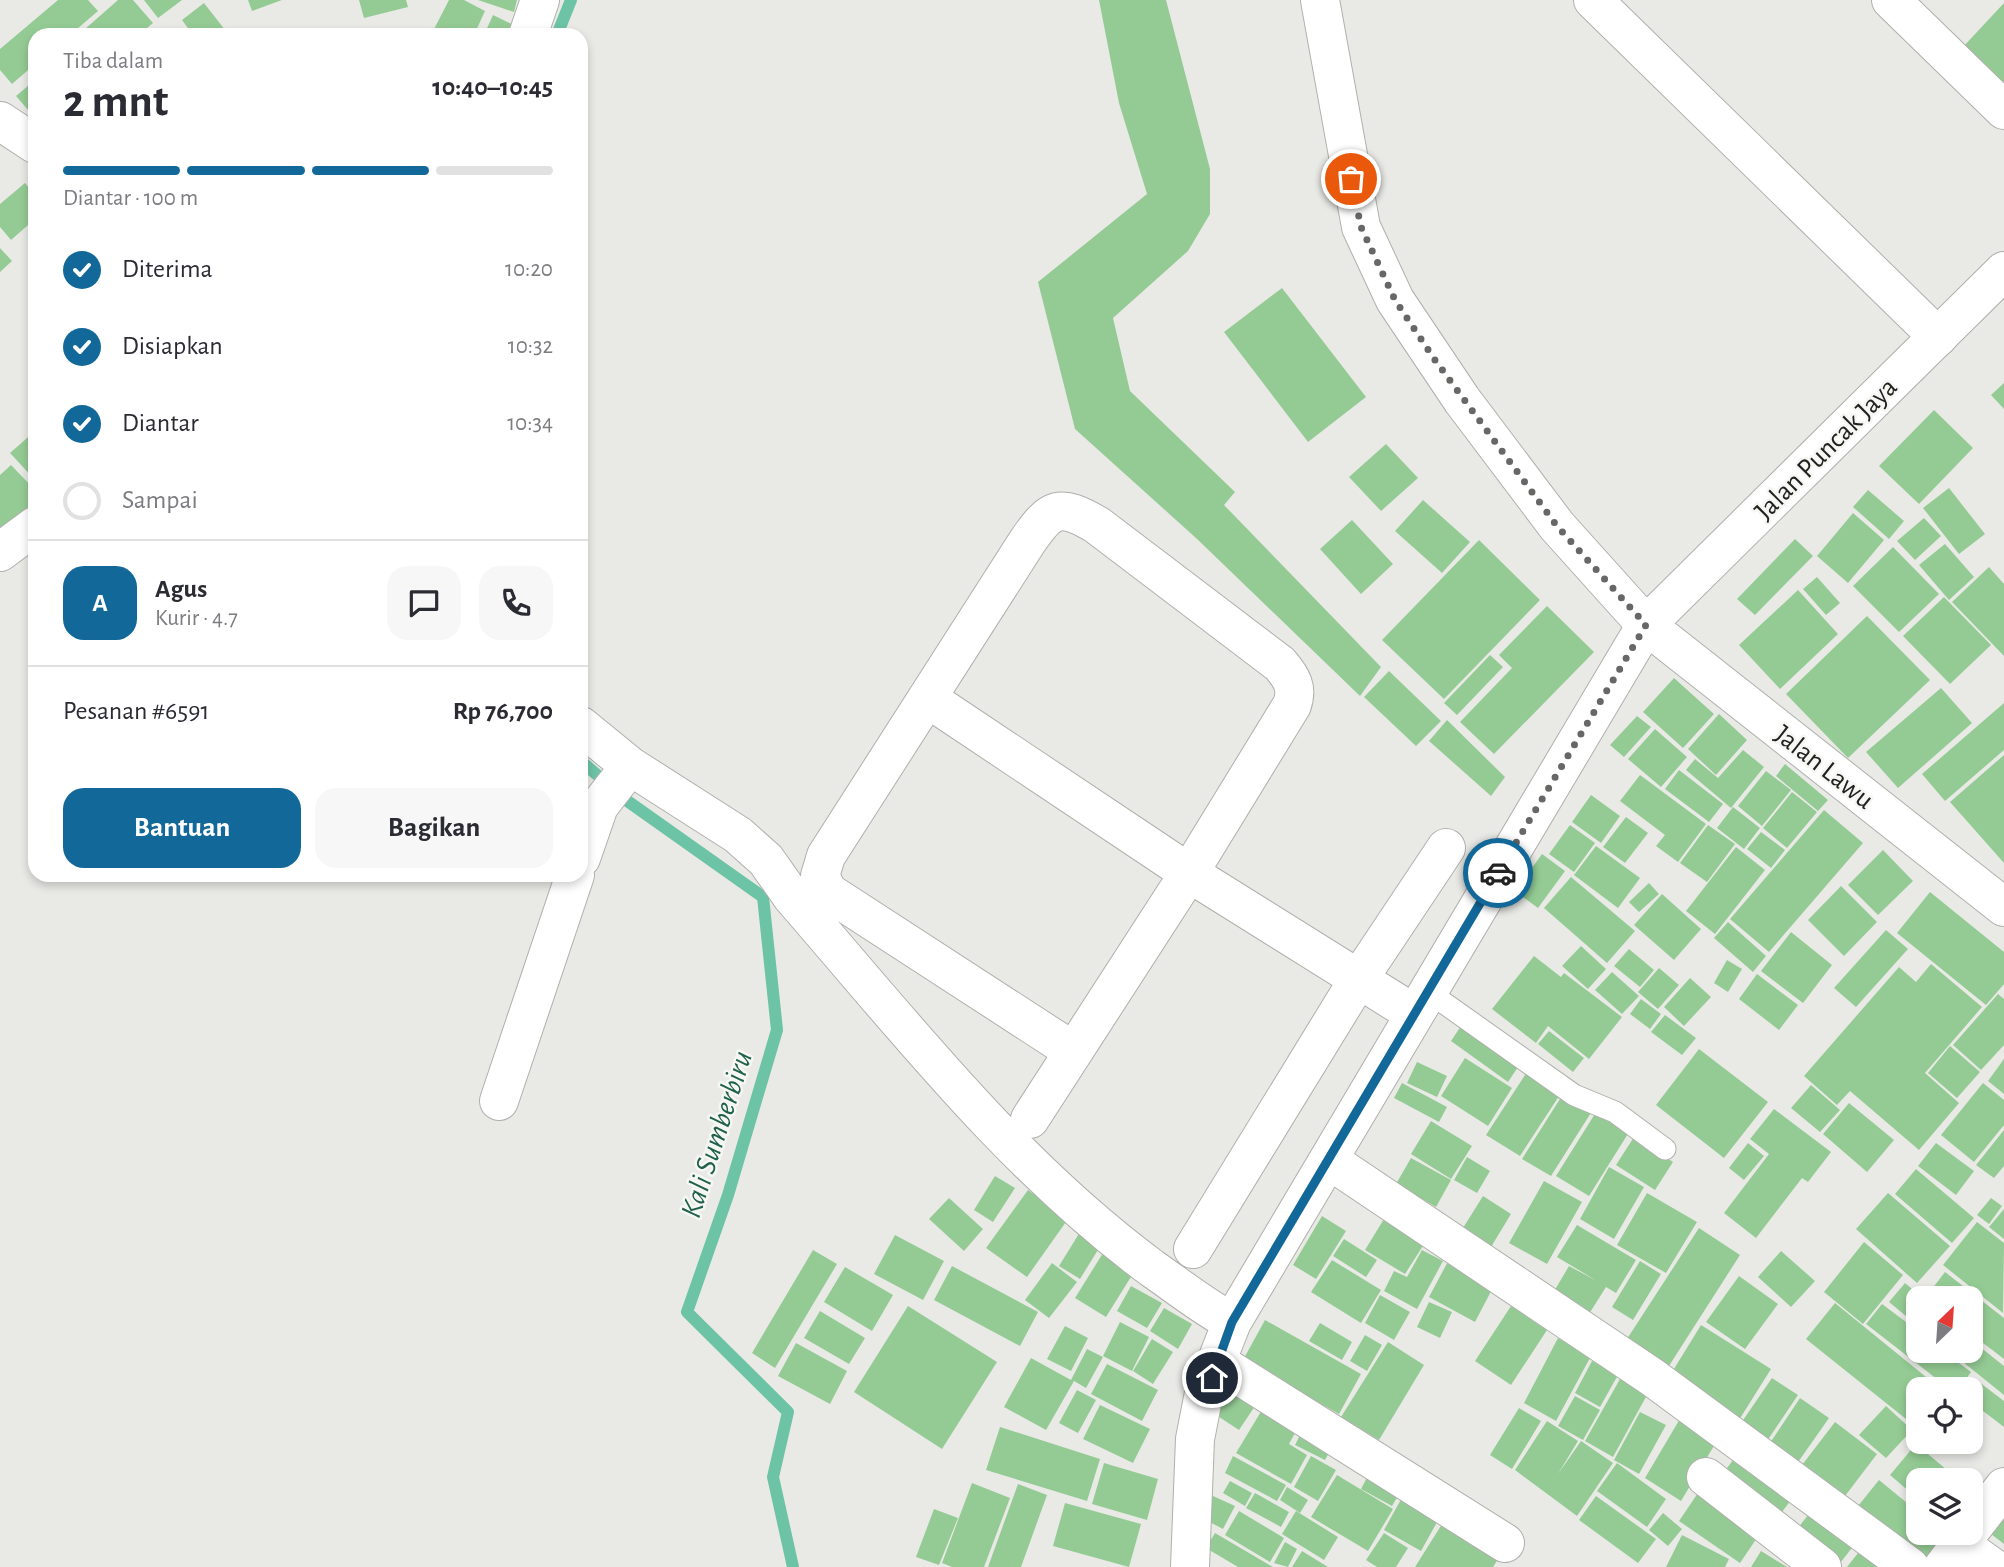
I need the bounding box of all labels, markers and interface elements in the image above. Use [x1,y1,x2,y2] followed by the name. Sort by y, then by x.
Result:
[63,50,163,73] text: Tiba dalam
[432,74,553,100] text: 10:40–10:45
[63,79,168,125] text: 2 mnt
[1321,149,1381,209] pin
[1332,160,1370,198] icon: bag
[63,187,198,210] text: Diantar · 100 m
[63,251,101,289] icon: check
[122,256,213,282] text: Diterima
[505,258,553,281] text: 10:20
[63,328,101,366] icon: check
[122,333,223,359] text: Disiapkan
[508,335,553,358] text: 10:32
[1750,373,1903,526] street label: Jalan Puncak Jaya
[63,405,101,443] icon: check
[122,410,199,436] text: Diantar
[507,412,553,435] text: 10:34
[122,487,198,513] text: Sampai
[387,566,461,640] button: chat
[479,566,553,640] button: phone
[155,576,207,602] text: Agus
[92,590,108,616] text: A
[155,607,238,630] text: Kurir · 4.7
[63,698,209,724] text: Pesanan #6591
[453,698,553,724] text: Rp 76,700
[1769,721,1879,815] street label: Jalan Lawu
[63,788,301,868] button: Bantuan
[315,788,553,868] button: Bagikan
[1463,838,1533,908] courier
[1479,854,1517,892] icon: car
[676,1047,758,1222] water label: Kali Sumberbiru
[1906,1286,1983,1363] north arrow
[1906,1286,1983,1545] map controls
[1182,1348,1242,1408] pin
[1193,1359,1231,1397] icon: home
[1906,1377,1983,1454] button: locate
[1906,1468,1983,1545] button: layers

